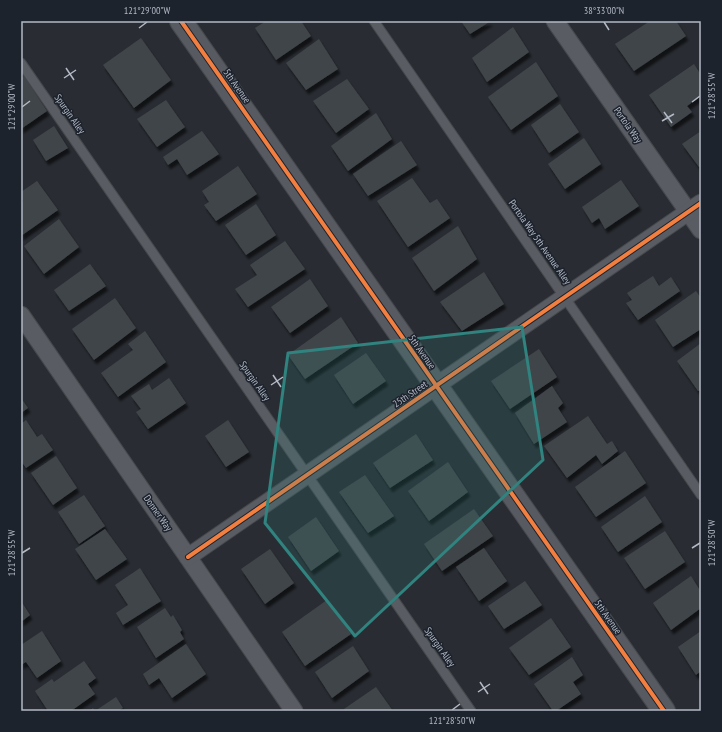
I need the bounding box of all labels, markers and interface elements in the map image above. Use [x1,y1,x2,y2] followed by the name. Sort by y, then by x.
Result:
[124,4,171,17] text: 121°29'00"W
[584,4,624,17] text: 38°33'00"N
[221,66,253,106] street label: 5th Avenue
[705,72,718,119] text: 121°28'55"W
[5,83,18,130] text: 121°29'00"W
[52,92,89,137] street label: Spurgin Alley
[611,104,645,146] street label: Portola Way
[506,197,574,287] street label: Portola Way 5th Avenue Alley
[406,332,438,372] street label: 5th Avenue
[237,359,274,404] street label: Spurgin Alley
[390,378,430,410] street label: 25th Street
[141,492,175,534] street label: Donner Way
[705,519,718,566] text: 121°28'50"W
[5,529,18,576] text: 121°28'55"W
[592,597,624,637] street label: 5th Avenue
[422,625,459,670] street label: Spurgin Alley
[429,714,476,727] text: 121°28'50"W

